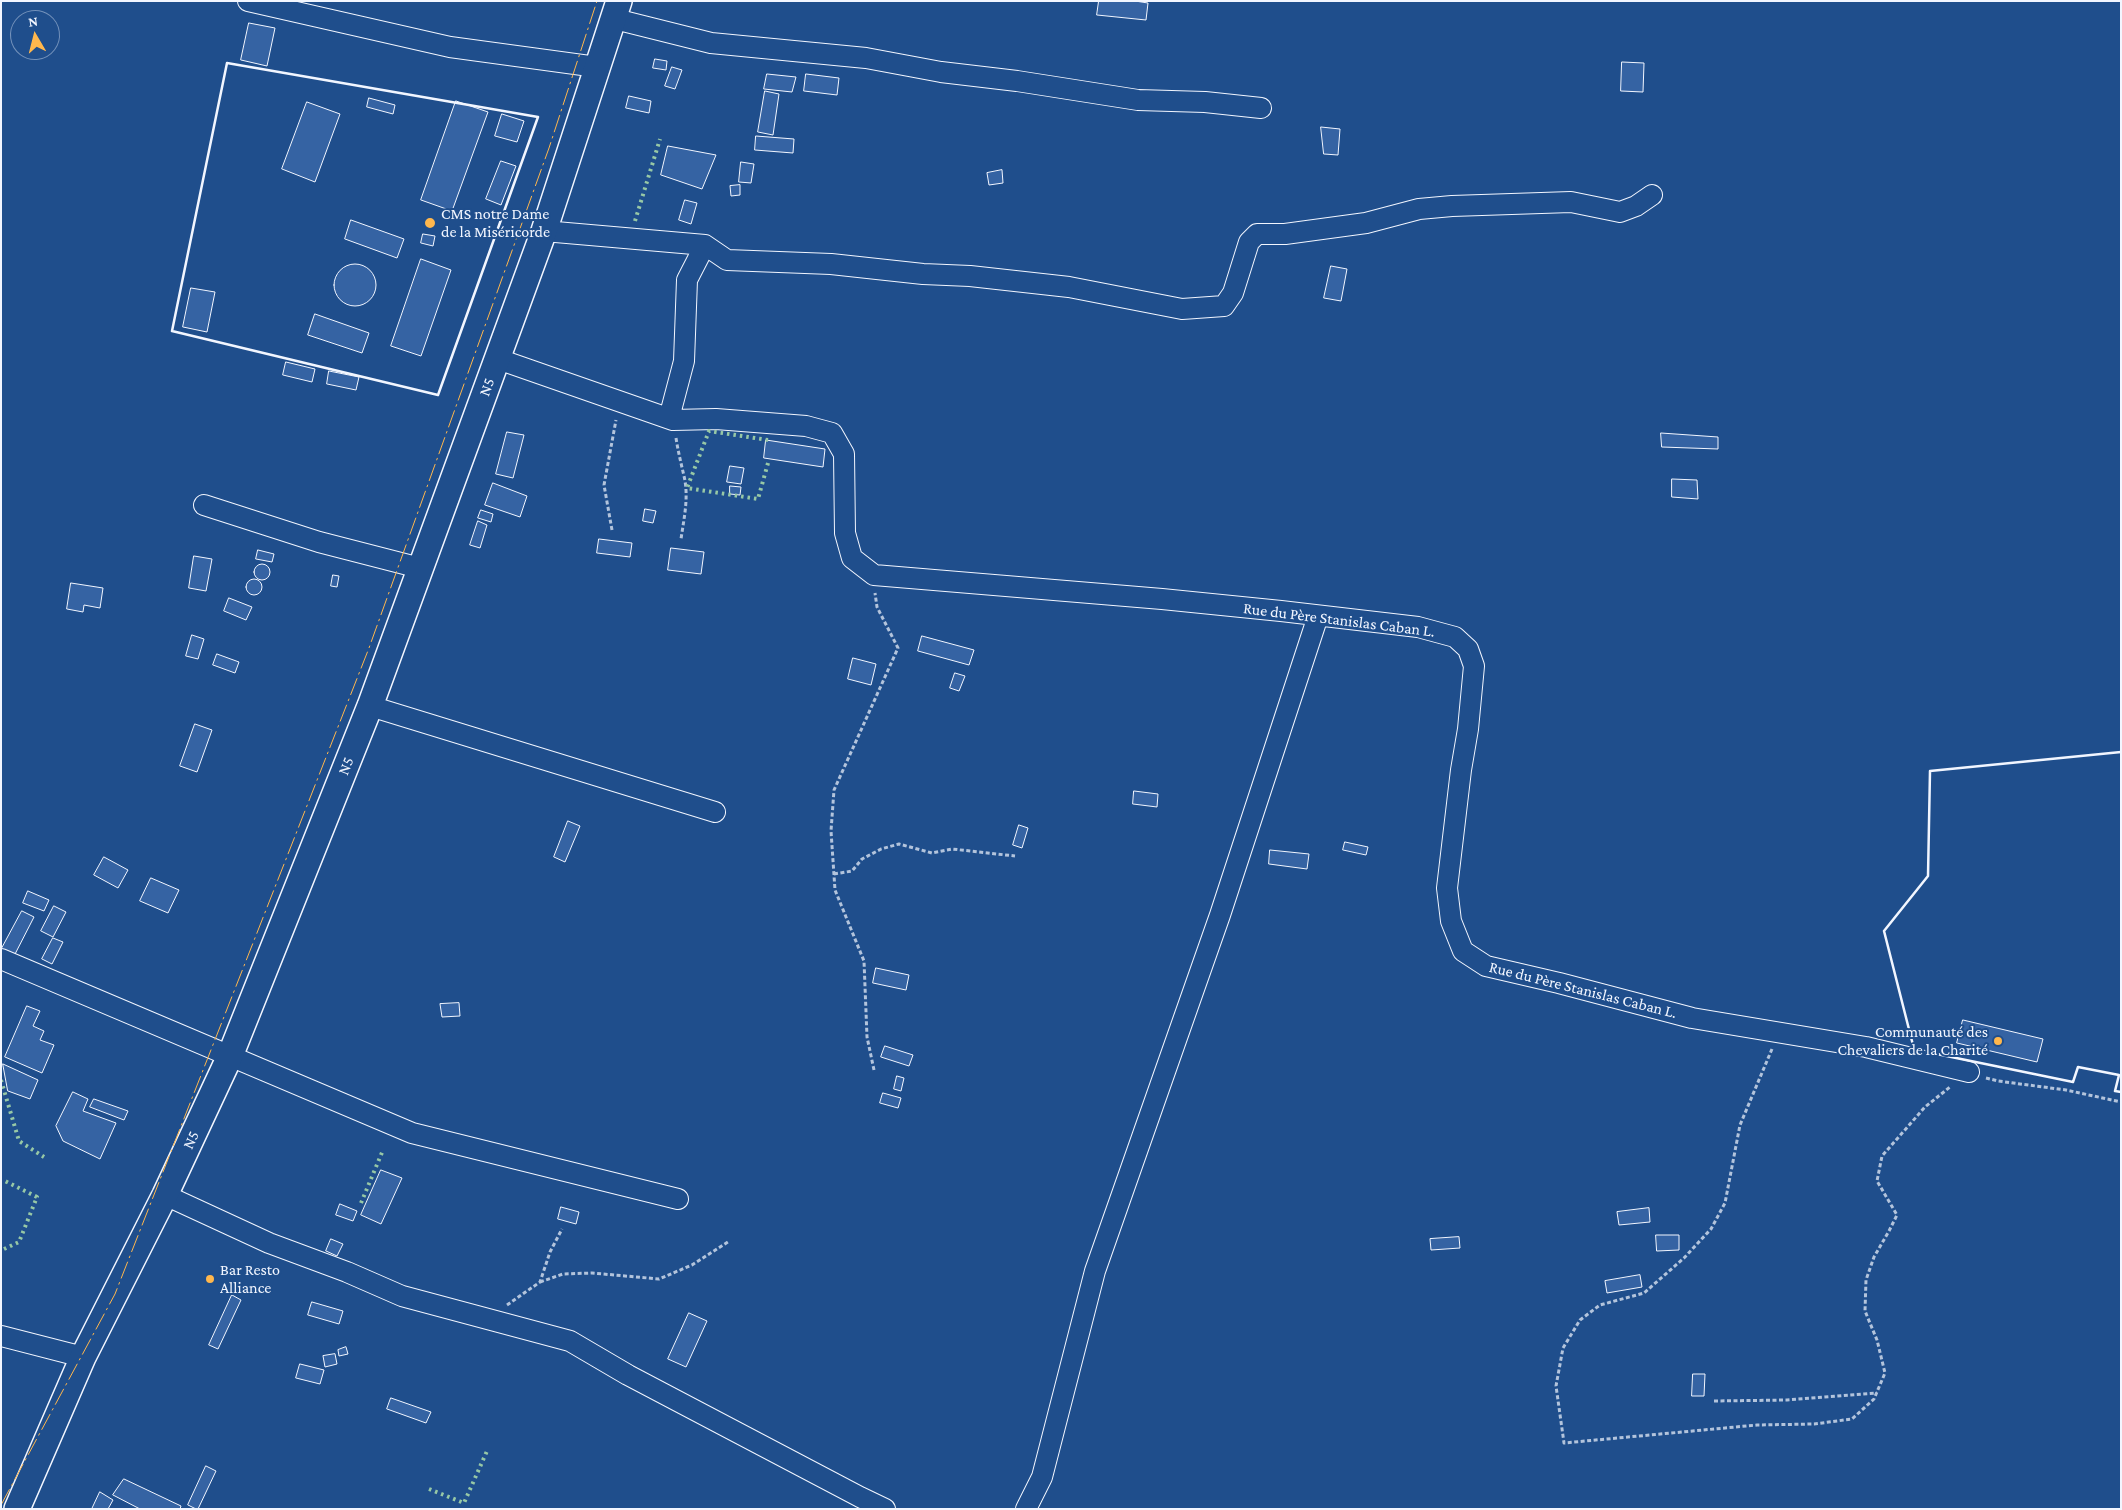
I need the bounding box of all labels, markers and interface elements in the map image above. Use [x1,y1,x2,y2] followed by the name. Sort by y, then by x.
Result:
[10,10,60,60] north arrow
[27,13,39,30] text: N
[441,204,550,242] place label: CMS notre Dame de la Miséricorde
[423,216,437,230] marker: CMS notre Dame de la Miséricorde
[475,375,499,399] street label: N5
[1242,599,1436,641] street label: Rue du Père Stanislas Caban L.
[334,754,358,778] street label: N5
[1487,957,1679,1023] street label: Rue du Père Stanislas Caban L.
[1837,1022,1988,1060] place label: Communauté des Chevaliers de la Charité
[1992,1035,2004,1047] marker: Communauté des Chevaliers de la Charité
[178,1128,204,1152] street label: N5
[220,1260,280,1298] place label: Bar Resto Alliance
[204,1273,216,1285] marker: Bar Resto Alliance

